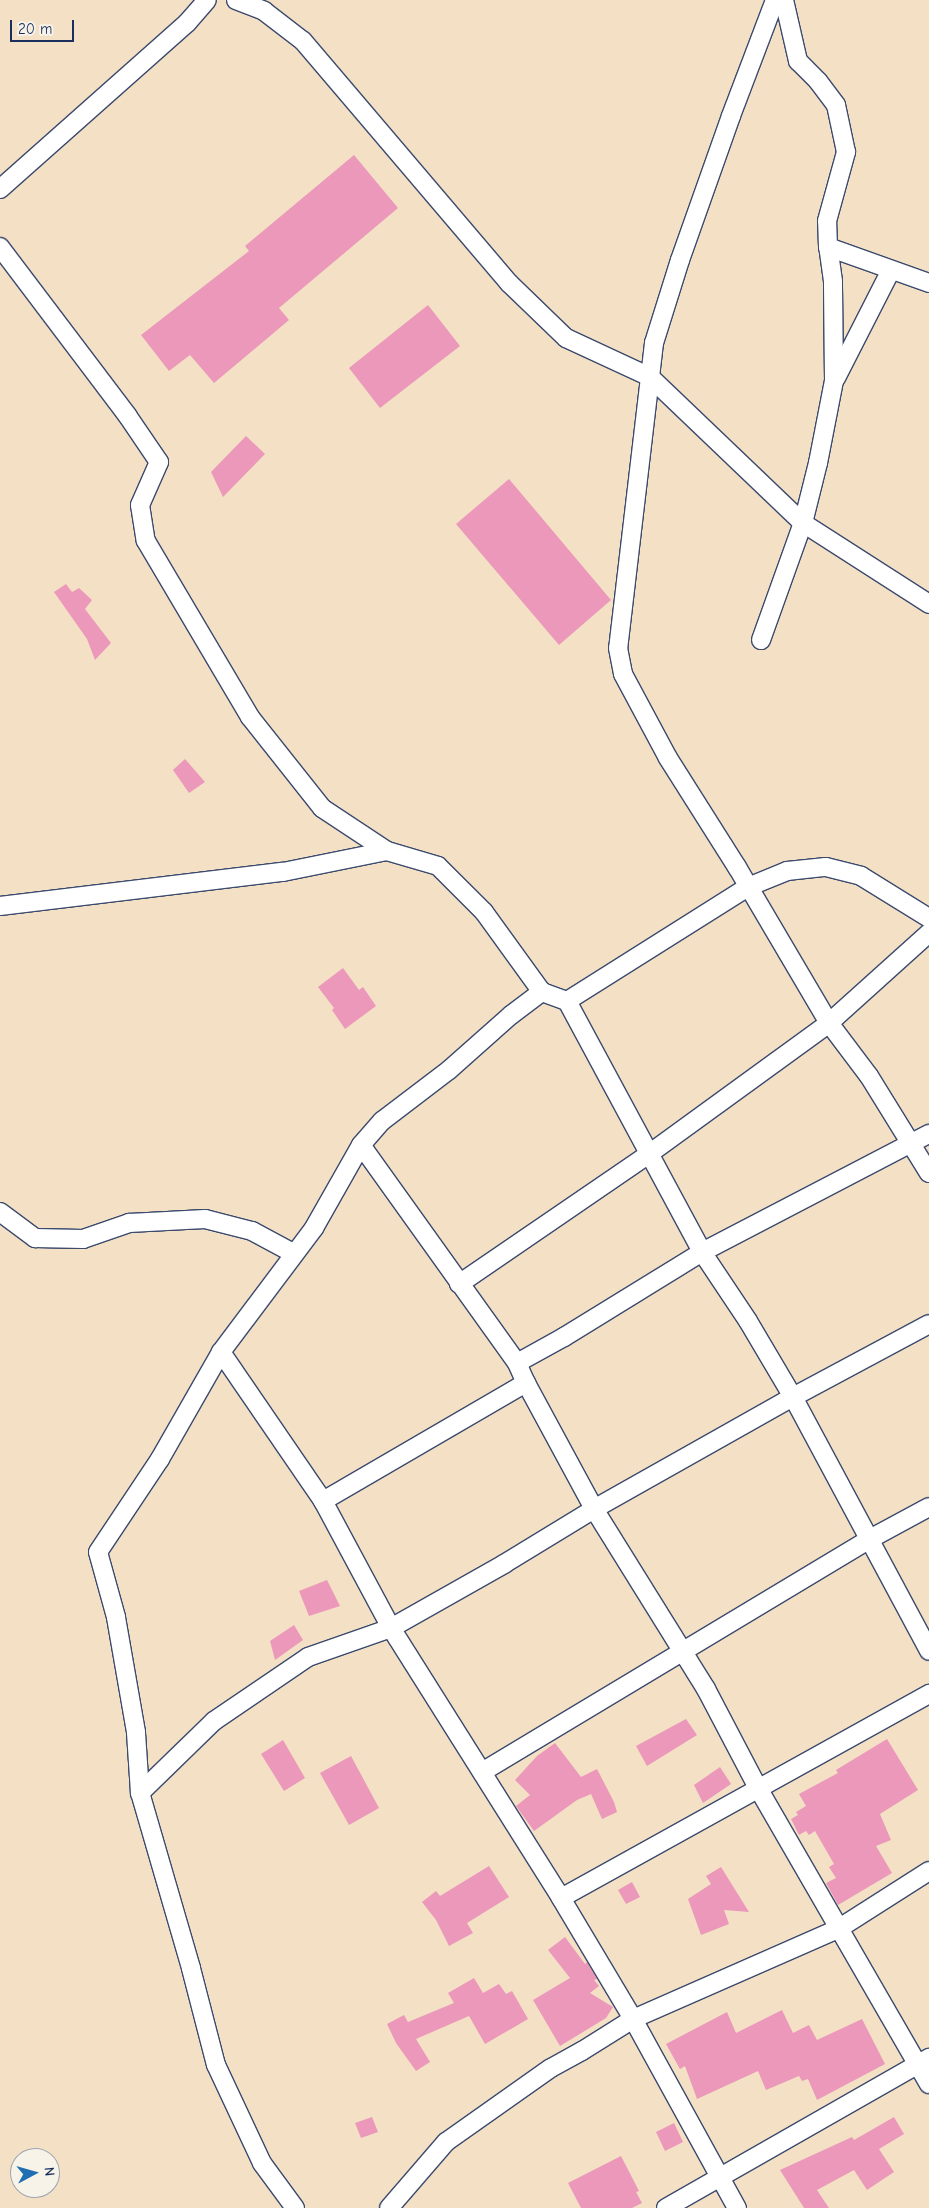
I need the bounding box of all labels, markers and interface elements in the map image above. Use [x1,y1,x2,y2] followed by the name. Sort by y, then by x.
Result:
[12,10,76,42] scale bar
[18,20,52,38] text: 20 m
[10,2148,60,2198] north arrow
[40,2166,58,2177] text: N

